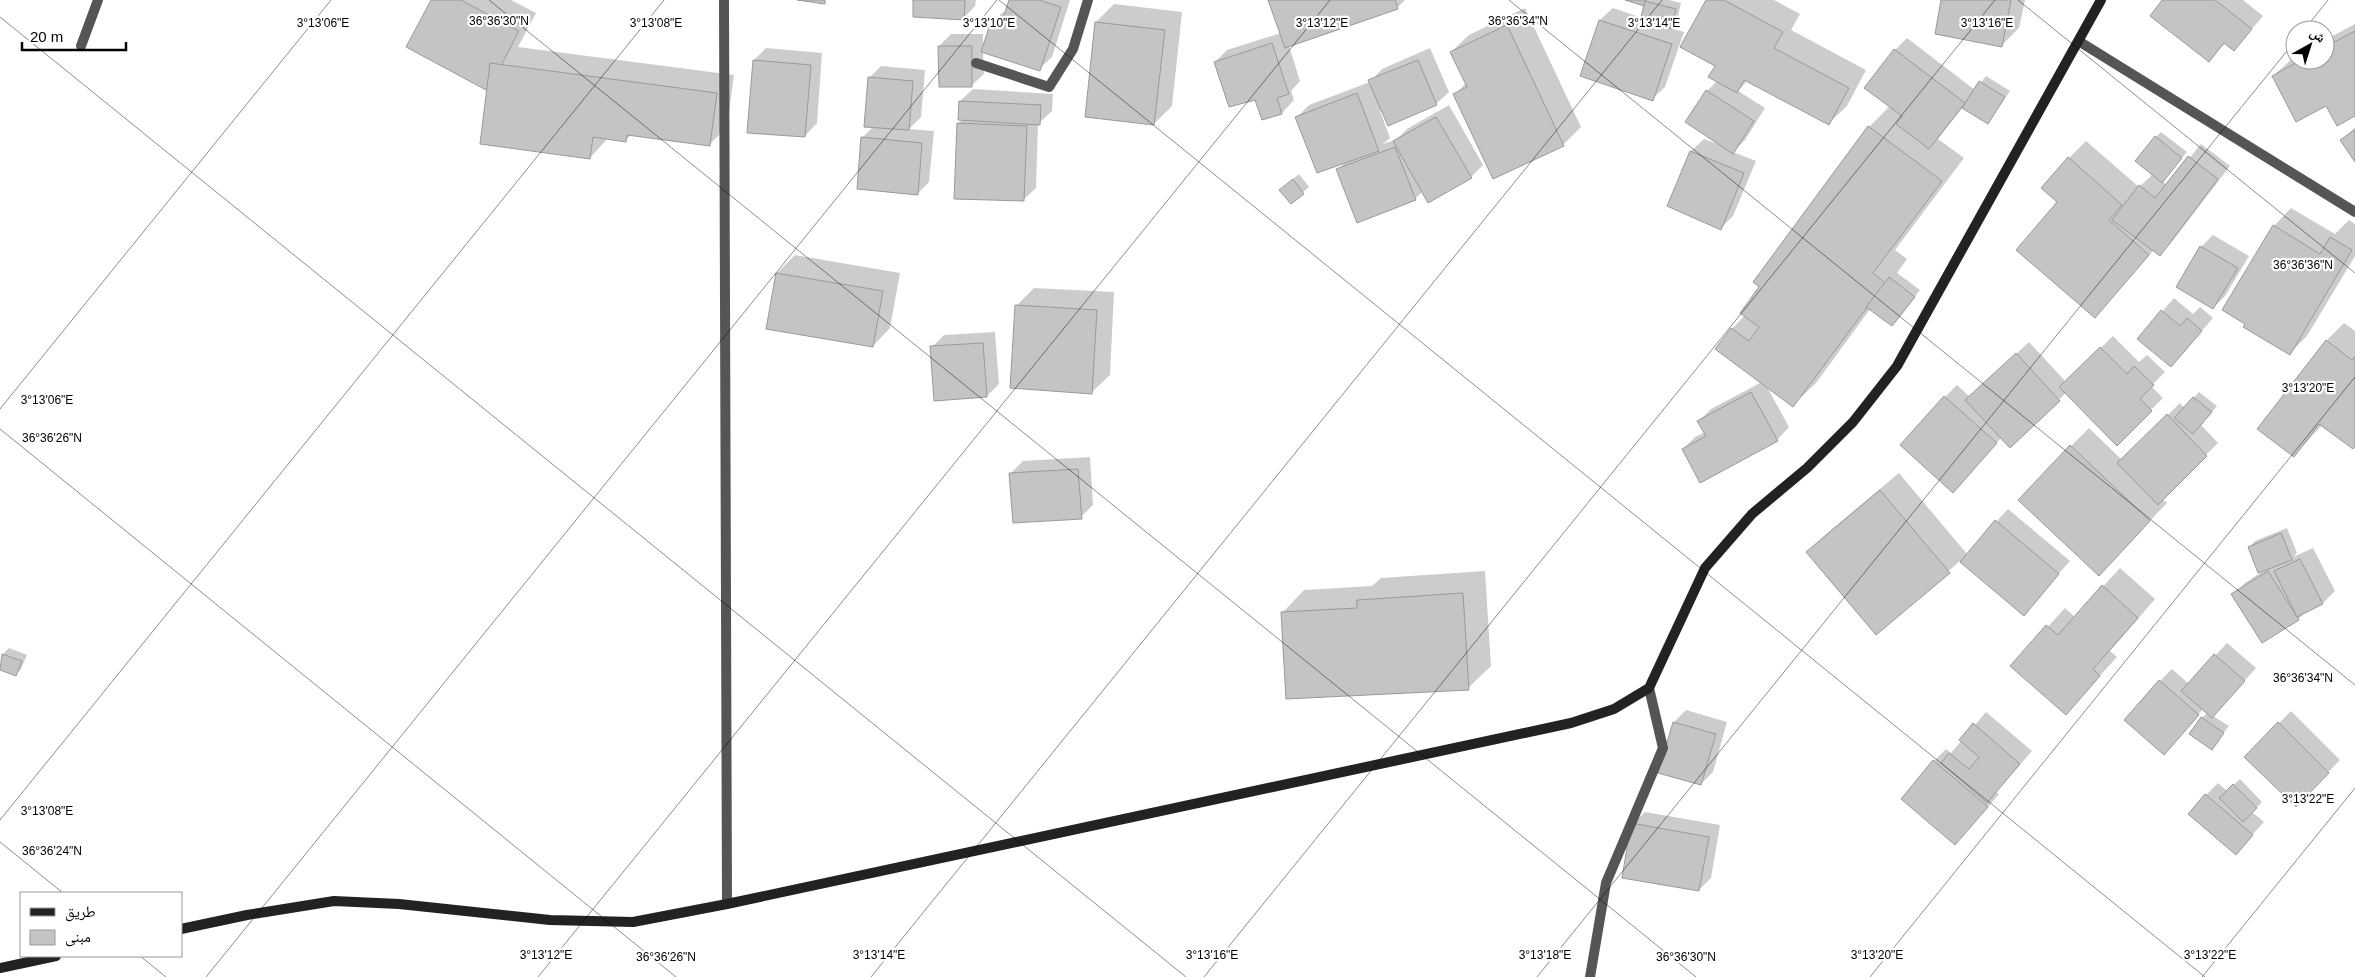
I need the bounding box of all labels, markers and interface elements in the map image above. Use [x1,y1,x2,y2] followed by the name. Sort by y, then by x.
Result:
[469,14,529,28] text: 36°36'30"N
[1488,14,1548,28] text: 36°36'34"N
[297,16,349,30] text: 3°13'06"E
[630,16,682,30] text: 3°13'08"E
[963,16,1015,30] text: 3°13'10"E
[1296,16,1348,30] text: 3°13'12"E
[1628,16,1680,30] text: 3°13'14"E
[1961,16,2013,30] text: 3°13'16"E
[22,20,126,52] scale bar
[2285,20,2335,70] north arrow
[2307,24,2329,47] text: ش
[30,28,63,45] text: 20 m
[2273,258,2333,272] text: 36°36'36"N
[2282,381,2334,395] text: 3°13'20"E
[21,393,73,407] text: 3°13'06"E
[22,431,82,445] text: 36°36'26"N
[2273,671,2333,685] text: 36°36'34"N
[2282,792,2334,806] text: 3°13'22"E
[21,804,73,818] text: 3°13'08"E
[22,844,82,858] text: 36°36'24"N
[20,892,182,957] legend
[65,903,96,922] text: طريق
[65,928,91,947] text: مبنى
[520,948,572,962] text: 3°13'12"E
[853,948,905,962] text: 3°13'14"E
[1186,948,1238,962] text: 3°13'16"E
[1519,948,1571,962] text: 3°13'18"E
[1851,948,1903,962] text: 3°13'20"E
[2184,948,2236,962] text: 3°13'22"E
[636,950,696,964] text: 36°36'26"N
[1656,950,1716,964] text: 36°36'30"N

